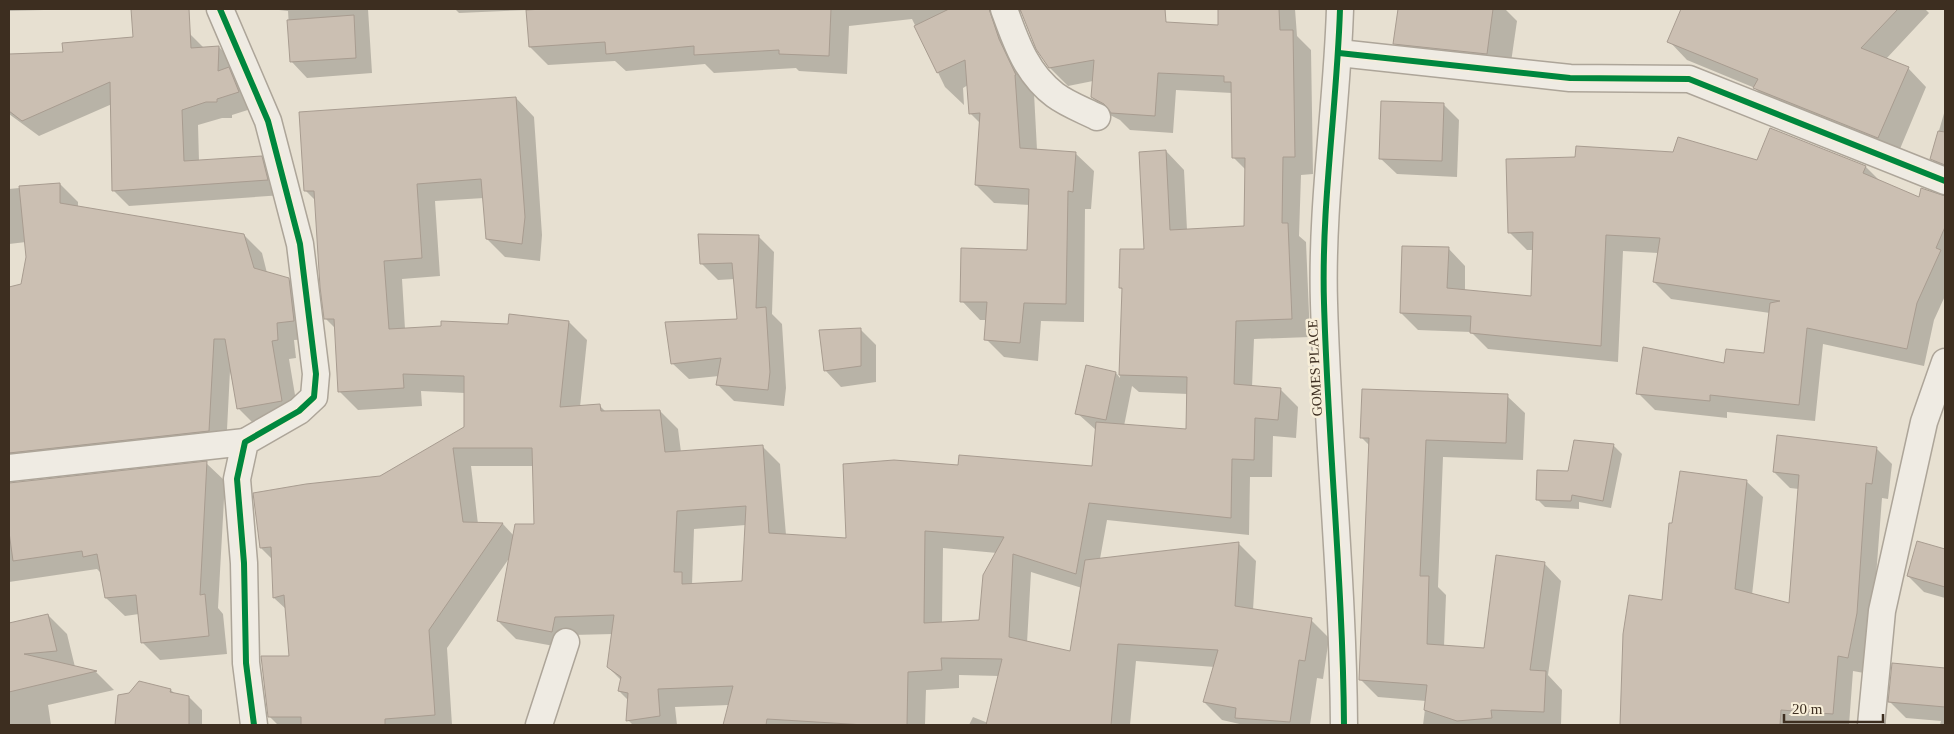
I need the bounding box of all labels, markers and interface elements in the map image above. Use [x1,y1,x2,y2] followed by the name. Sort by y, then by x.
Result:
[1305,319,1325,417] street label: GOMES PLACE
[1784,692,1883,724] scale bar
[1792,701,1823,717] text: 20 m

